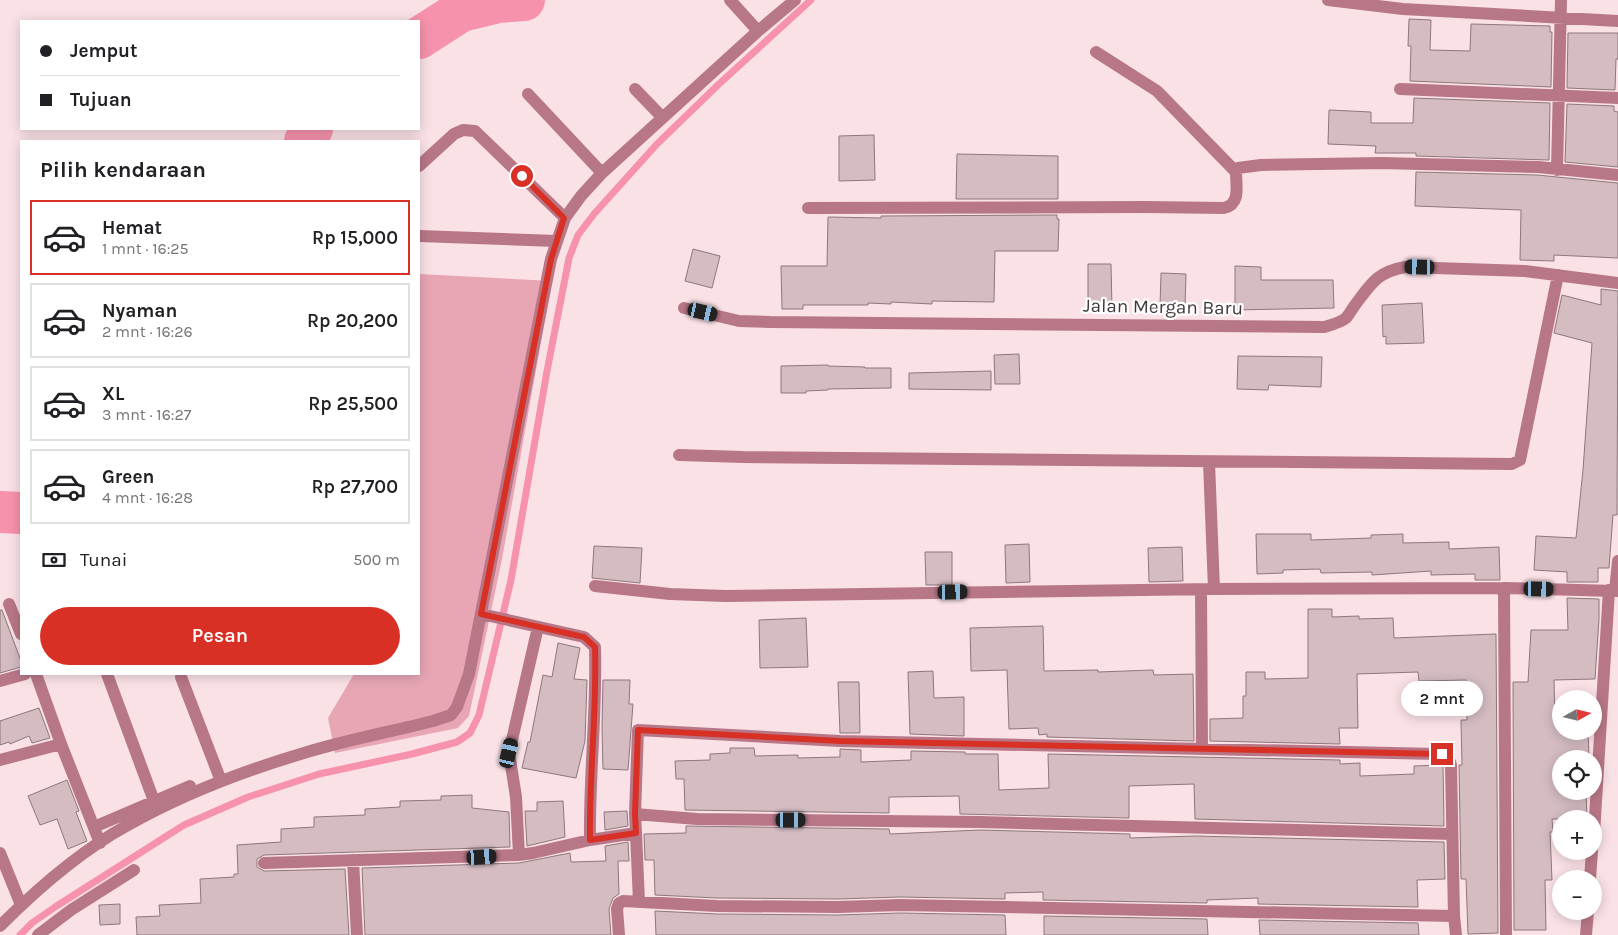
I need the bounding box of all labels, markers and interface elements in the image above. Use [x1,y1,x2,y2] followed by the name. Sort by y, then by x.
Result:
[70,40,138,62] text: Jemput
[70,89,132,111] text: Tujuan
[40,157,206,183] text: Pilih kendaraan
[511,165,533,187] route start
[42,215,87,260] icon: car
[102,217,162,239] text: Hemat
[312,227,398,249] text: Rp 15,000
[102,239,189,258] text: 1 mnt · 16:25
[1404,259,1435,275] car
[1083,295,1243,319] street label: Jalan Mergan Baru
[42,298,87,343] icon: car
[102,300,177,322] text: Nyaman
[686,301,719,323] car
[307,310,398,332] text: Rp 20,200
[102,322,193,341] text: 2 mnt · 16:26
[42,381,87,426] icon: car
[102,383,124,405] text: XL
[308,393,398,415] text: Rp 25,500
[102,405,191,424] text: 3 mnt · 16:27
[42,464,87,509] icon: car
[102,466,154,488] text: Green
[312,476,398,498] text: Rp 27,700
[102,488,193,507] text: 4 mnt · 16:28
[40,546,68,574] icon: cash
[80,549,127,571] text: Tunai
[353,550,400,569] text: 500 m
[1523,581,1554,597] car
[937,584,968,600] car
[40,607,400,665] button: Pesan
[1401,682,1483,716] callout: 2 mnt
[1420,689,1464,708] text: 2 mnt
[1552,690,1602,740] north arrow
[1552,690,1602,920] map controls
[498,737,519,769] car
[1431,743,1453,765] route end
[1552,750,1602,800] button: locate
[1552,810,1602,860] button: +
[776,813,806,828] car
[466,849,497,865] car
[1552,870,1602,920] button: −

